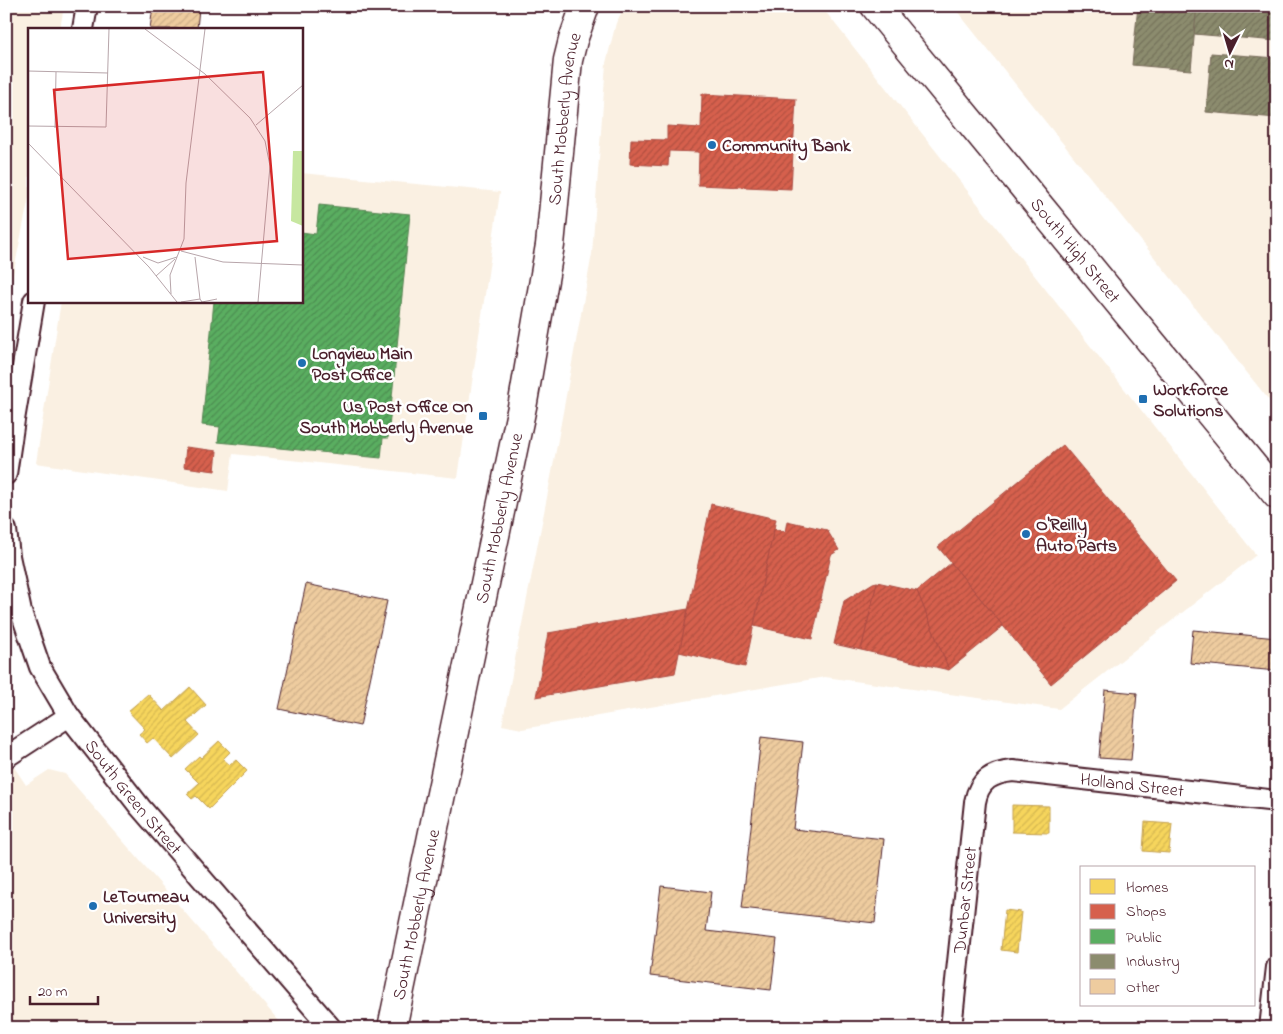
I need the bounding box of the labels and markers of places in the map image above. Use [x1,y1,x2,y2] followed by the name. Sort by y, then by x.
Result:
[722,134,852,161] place label: Community Bank
[706,139,718,151] marker: Community Bank
[312,342,412,389] place label: Longview Main Post Office
[296,357,308,369] marker: Longview Main Post Office
[1153,378,1229,425] place label: Workforce Solutions
[1137,393,1149,405] marker: Workforce Solutions
[300,395,474,443] place label: Us Post Office On South Mobberly Avenue
[477,410,489,422] marker: Us Post Office On South Mobberly Avenue
[1036,513,1117,560] place label: O'Reilly Auto Parts
[1020,528,1032,540] marker: O'Reilly Auto Parts
[103,885,189,933] place label: LeTourneau University
[87,900,99,912] marker: LeTourneau University

